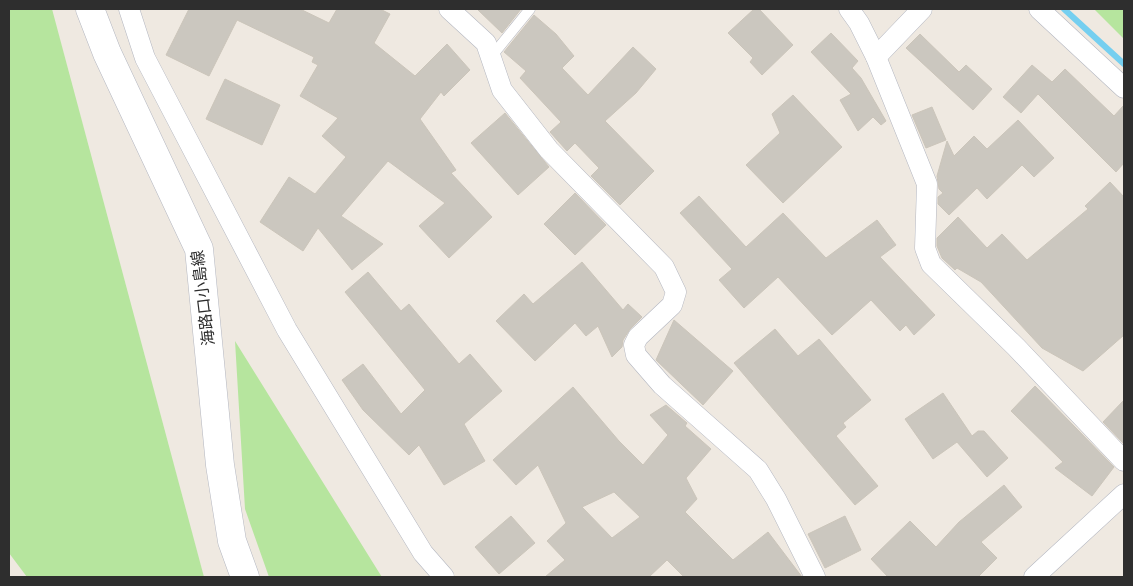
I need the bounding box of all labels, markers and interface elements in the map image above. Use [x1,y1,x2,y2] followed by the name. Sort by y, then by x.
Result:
[188,249,218,347] street label: 海路口小島線

